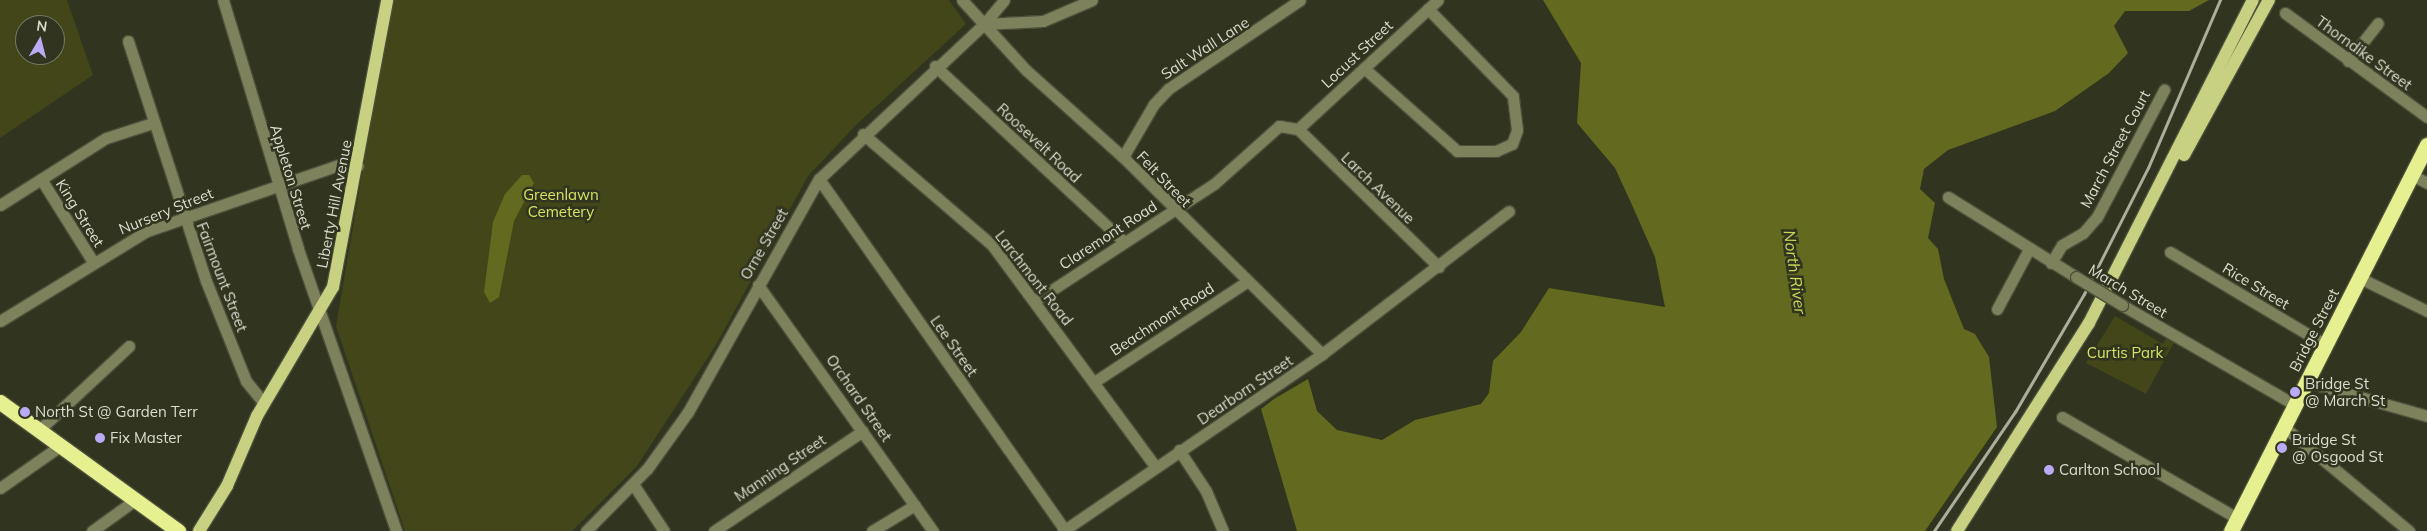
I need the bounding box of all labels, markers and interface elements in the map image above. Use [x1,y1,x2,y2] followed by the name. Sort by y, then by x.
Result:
[2312,12,2416,94] street label: Thorndike Street
[1158,13,1252,83] street label: Salt Wall Lane
[15,15,65,65] north arrow
[35,16,48,36] text: N
[1318,16,1396,92] street label: Locust Street
[2076,87,2154,211] street label: March Street Court
[993,99,1085,187] street label: Roosevelt Road
[267,122,315,232] street label: Appleton Street
[313,138,355,270] street label: Liberty Hill Avenue
[1133,147,1195,211] street label: Felt Street
[1338,149,1418,227] street label: Larch Avenue
[52,176,108,250] street label: King Street
[116,184,216,238] street label: Nursery Street
[523,185,599,220] park label: Greenlawn Cemetery
[1056,197,1160,273] street label: Claremont Road
[736,205,792,283] street label: Orne Street
[193,220,251,334] street label: Fairmount Street
[991,227,1077,329] street label: Larchmont Road
[1780,229,1810,315] water label: North River
[2219,259,2293,313] street label: Rice Street
[2085,260,2171,322] street label: March Street
[1107,279,1217,359] street label: Beachmont Road
[2285,285,2343,375] street label: Bridge Street
[927,312,981,380] street label: Lee Street
[2087,344,2163,362] park label: Curtis Park
[822,351,896,445] street label: Orchard Street
[1194,352,1296,428] street label: Dearborn Street
[2305,374,2385,409] place label: Bridge St @ March St
[2289,386,2301,398] marker: Bridge St @ March St
[35,403,198,421] place label: North St @ Garden Terr
[19,406,31,418] marker: North St @ Garden Terr
[110,429,182,447] place label: Fix Master
[2292,430,2383,465] place label: Bridge St @ Osgood St
[731,431,829,505] street label: Manning Street
[94,432,106,444] marker: Fix Master
[2276,442,2288,454] marker: Bridge St @ Osgood St
[2059,461,2160,479] place label: Carlton School
[2043,464,2055,476] marker: Carlton School

